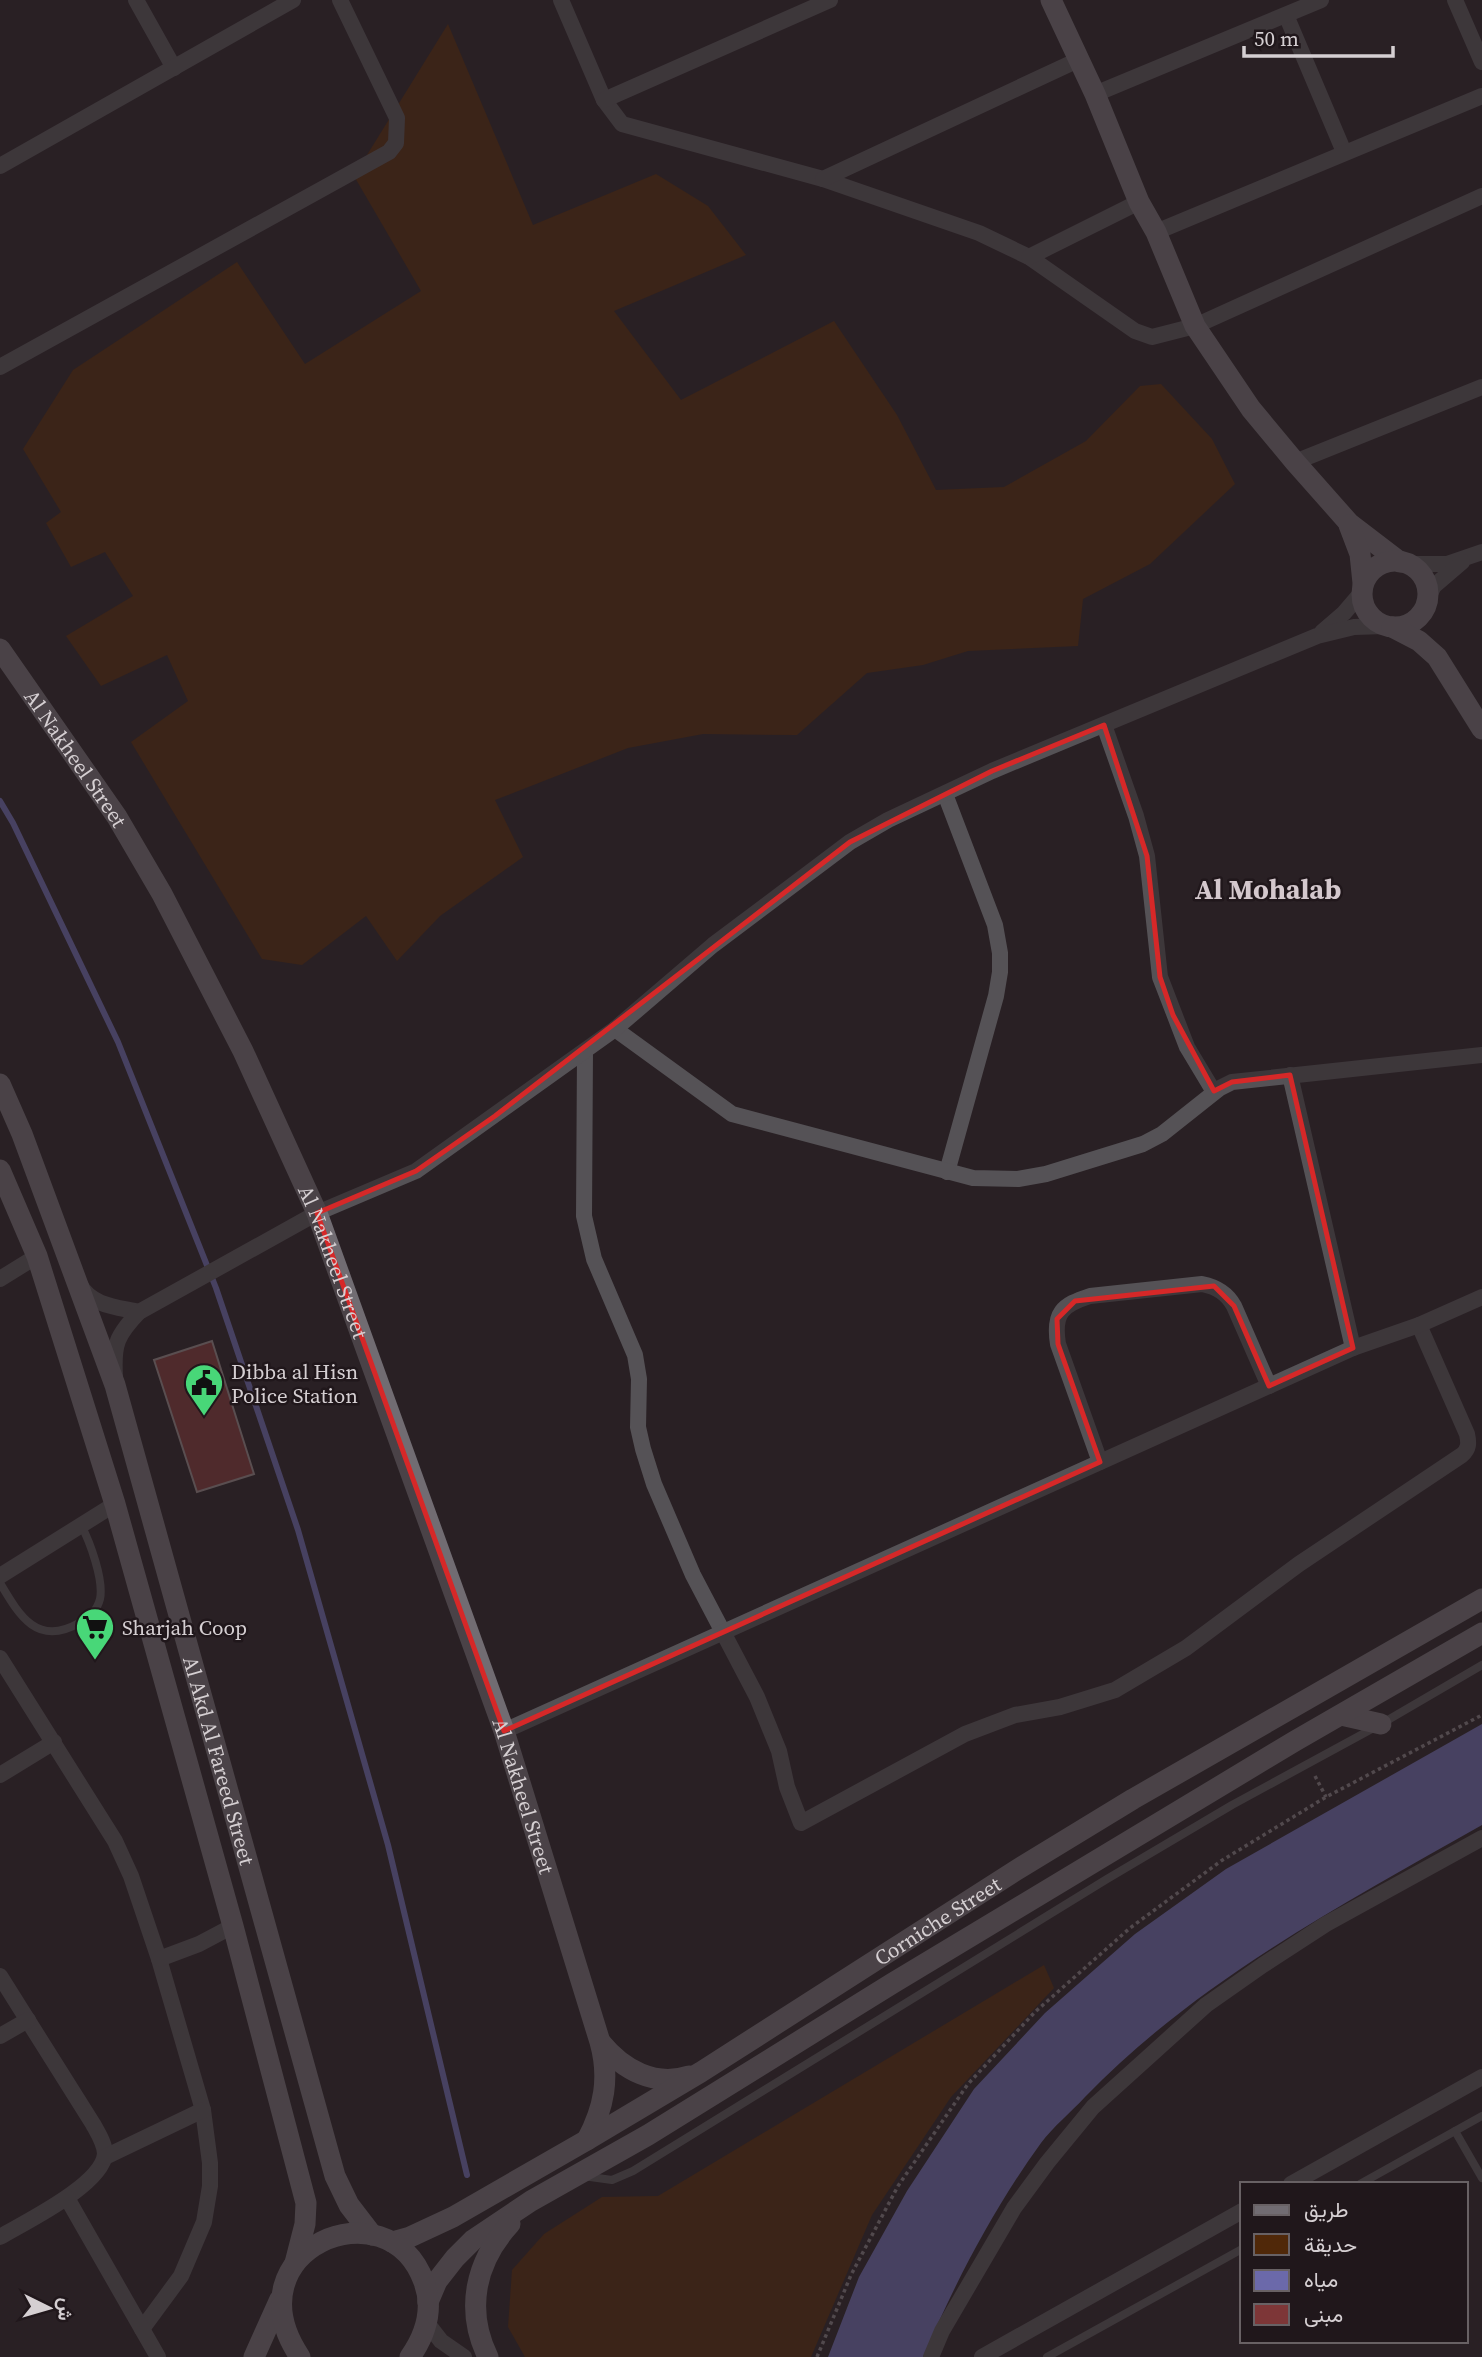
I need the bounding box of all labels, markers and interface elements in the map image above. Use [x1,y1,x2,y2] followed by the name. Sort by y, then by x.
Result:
[1244,14,1393,58] scale bar
[1254,24,1299,53] text: 50 m
[18,683,134,832] street label: Al Nakheel Street
[1195,870,1341,908] district label: Al Mohalab
[292,1180,376,1342] street label: Al Nakheel Street
[231,1357,359,1410] place label: Dibba al Hisn Police Station
[183,1362,225,1417] public building icon: Dibba al Hisn Police Station
[74,1606,116,1661] supermarket icon: Sharjah Coop
[122,1613,247,1642] place label: Sharjah Coop
[177,1653,262,1868] street label: Al Akd Al Fareed Street
[486,1714,562,1877] street label: Al Nakheel Street
[868,1869,1006,1972] street label: Corniche Street
[1240,2182,1468,2343] legend
[1304,2195,1349,2224] text: طريق
[1304,2230,1357,2259] text: حديقة
[1304,2265,1338,2294] text: مياه
[14,2273,84,2343] north arrow
[52,2297,80,2322] text: ش
[1304,2300,1343,2329] text: مبنى

